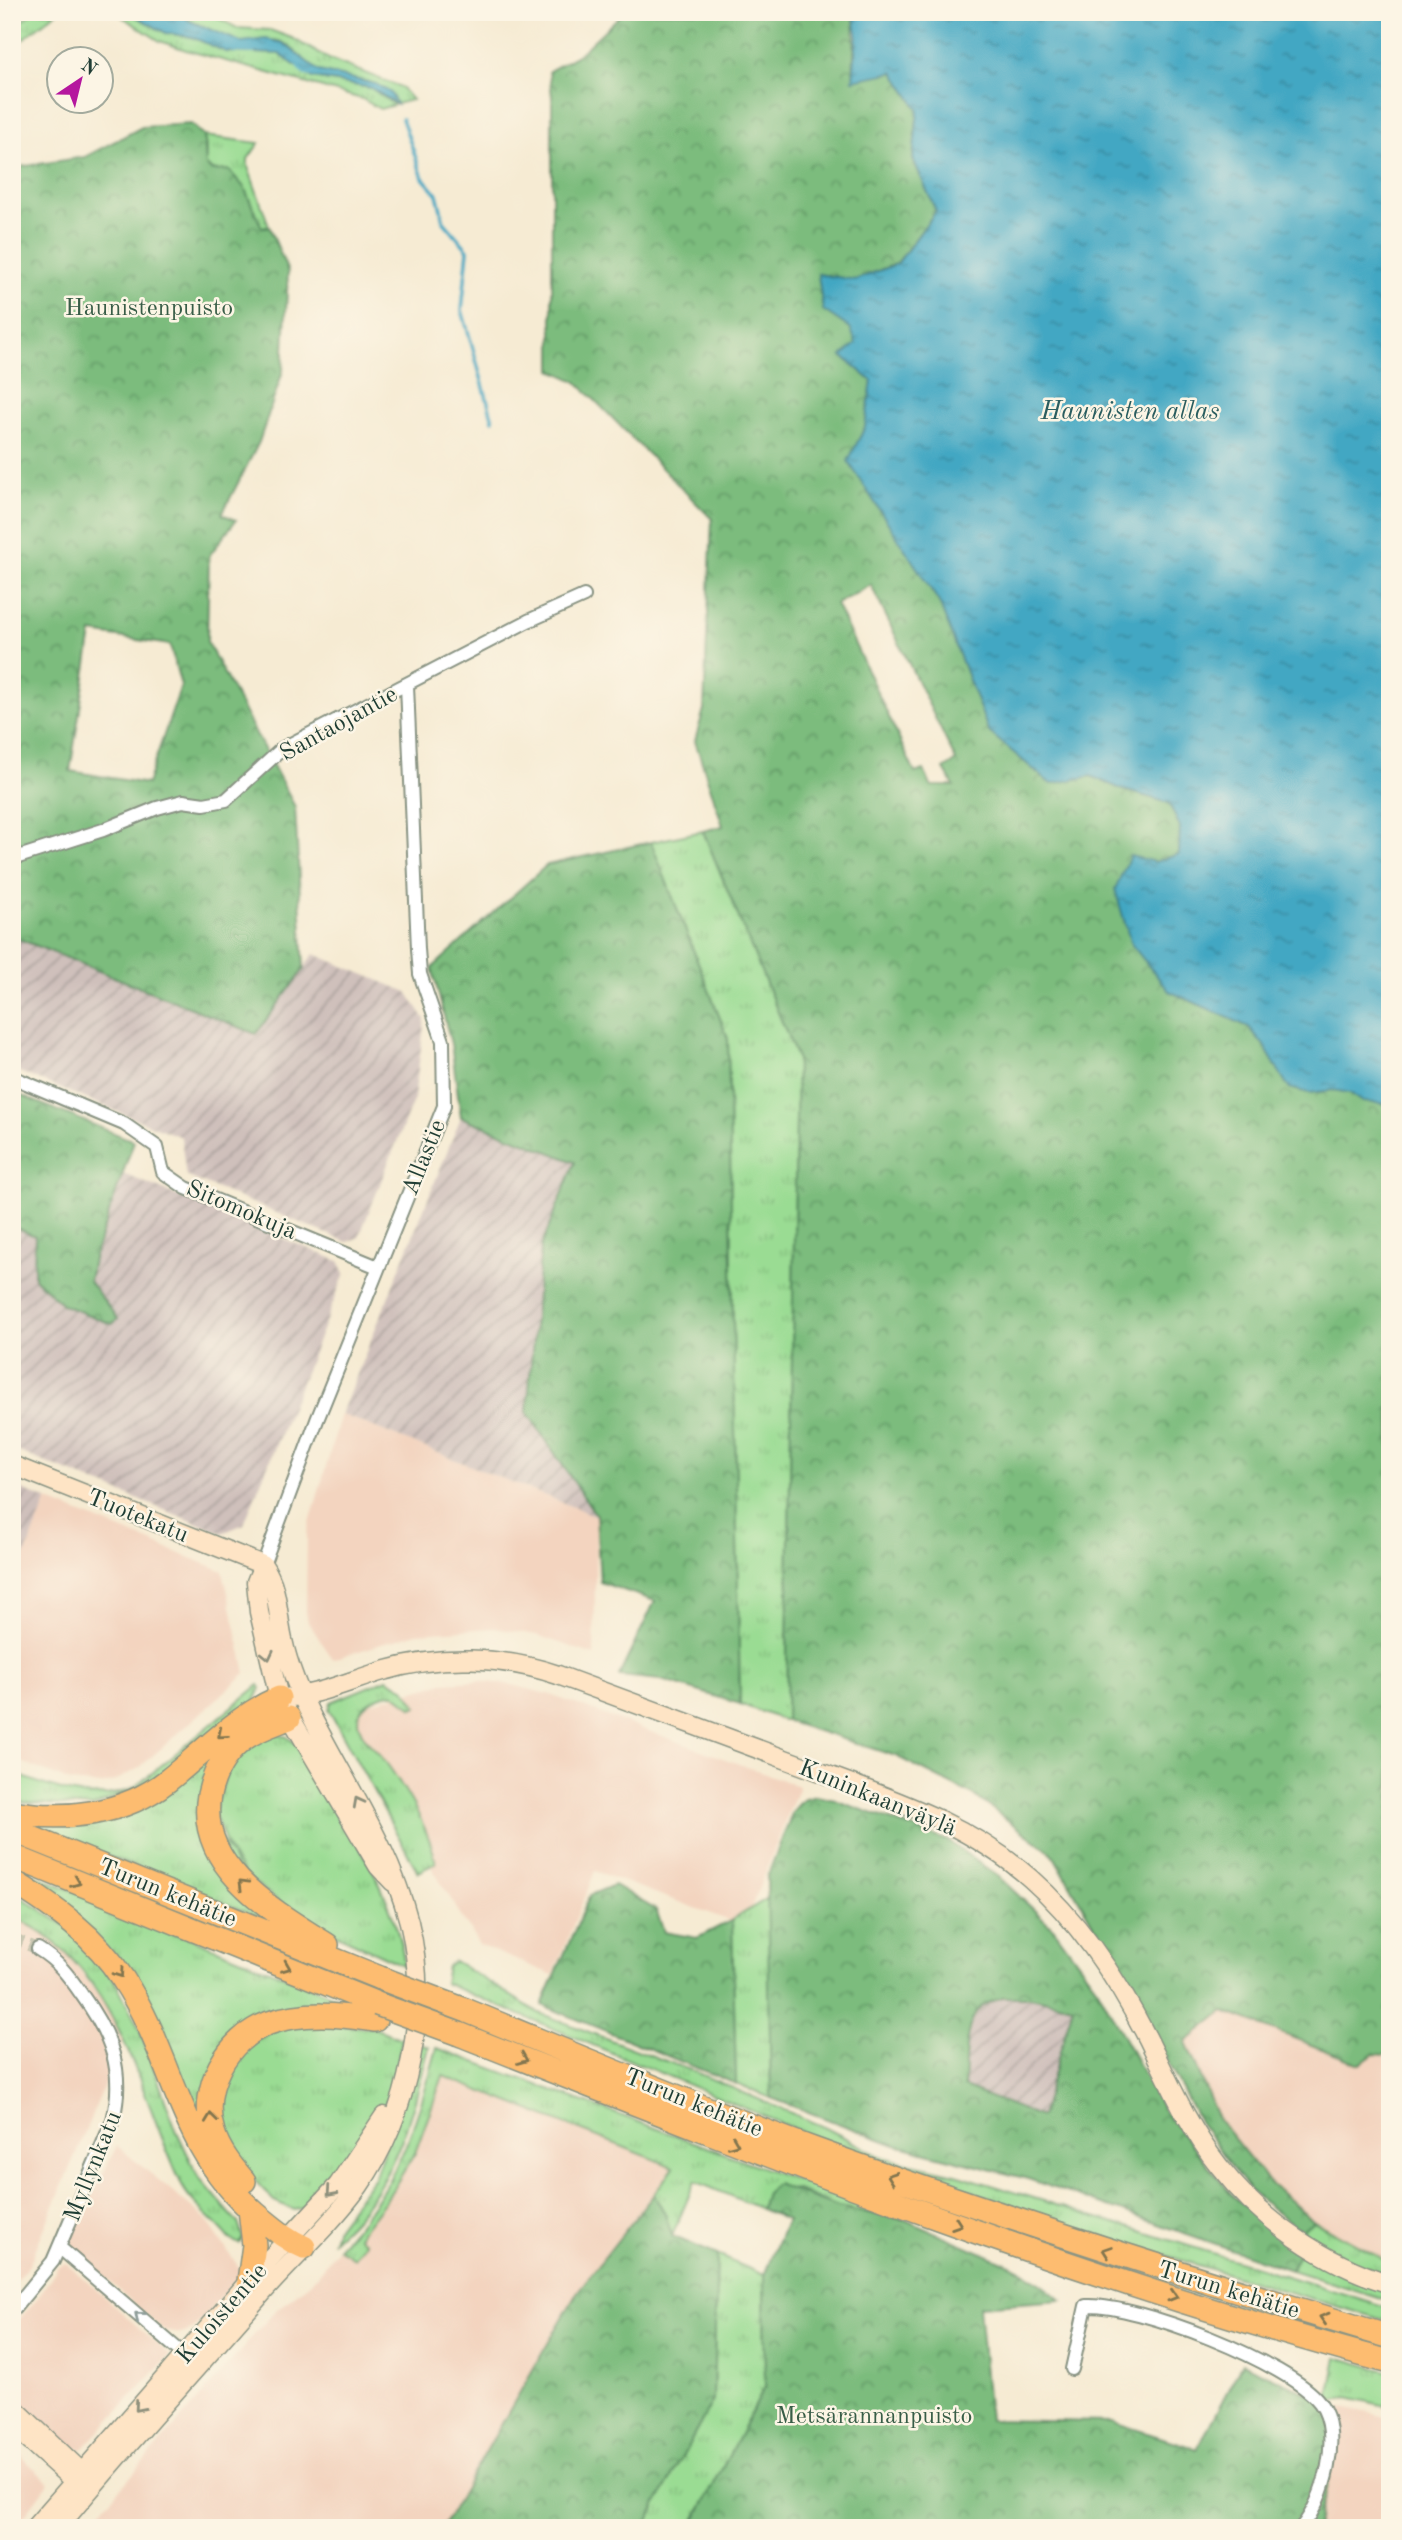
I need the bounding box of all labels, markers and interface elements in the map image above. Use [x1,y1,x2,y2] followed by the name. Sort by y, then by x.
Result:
[46,46,116,116] north arrow
[77,56,100,80] text: N
[65,297,233,321] park label: Haunistenpuisto
[1039,399,1220,425] water label: Haunisten allas
[276,683,402,767] street label: Santaojantie
[399,1116,451,1199] street label: Allastie
[182,1177,300,1245] street label: Sitomokuja
[83,1486,191,1548] street label: Tuotekatu
[259,1649,274,1661] one-way arrow
[217,1726,230,1739] one-way arrow
[795,1756,960,1841] street label: Kuninkaanväylä
[353,1797,366,1809] one-way arrow
[95,1855,240,1932] street label: Turun kehätie
[68,1874,81,1888] one-way arrow
[239,1880,252,1893] one-way arrow
[280,1959,292,1973] one-way arrow
[111,1965,123,1978] one-way arrow
[516,2051,528,2065] one-way arrow
[621,2065,766,2142] street label: Turun kehätie
[61,2108,127,2225] street label: Myllynkatu
[204,2112,219,2124] one-way arrow
[728,2134,740,2148] one-way arrow
[886,2171,898,2185] one-way arrow
[327,2184,340,2197] one-way arrow
[951,2216,963,2230] one-way arrow
[1101,2245,1114,2259] one-way arrow
[1155,2258,1302,2324] street label: Turun kehätie
[173,2259,272,2369] street label: Kuloistentie
[1167,2288,1179,2302] one-way arrow
[1319,2311,1331,2326] one-way arrow
[134,2312,147,2324] one-way arrow
[135,2398,147,2411] one-way arrow
[776,2405,972,2429] park label: Metsärannanpuisto

